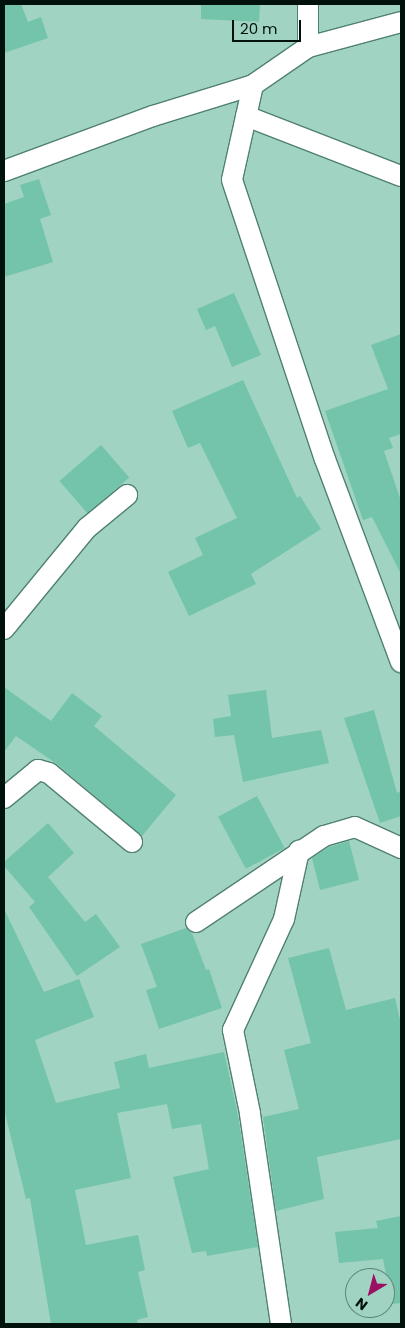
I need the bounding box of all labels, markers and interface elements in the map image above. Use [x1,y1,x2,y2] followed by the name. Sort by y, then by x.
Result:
[235,10,304,42] scale bar
[240,18,278,39] text: 20 m
[345,1268,395,1318] north arrow
[351,1293,372,1315] text: N

